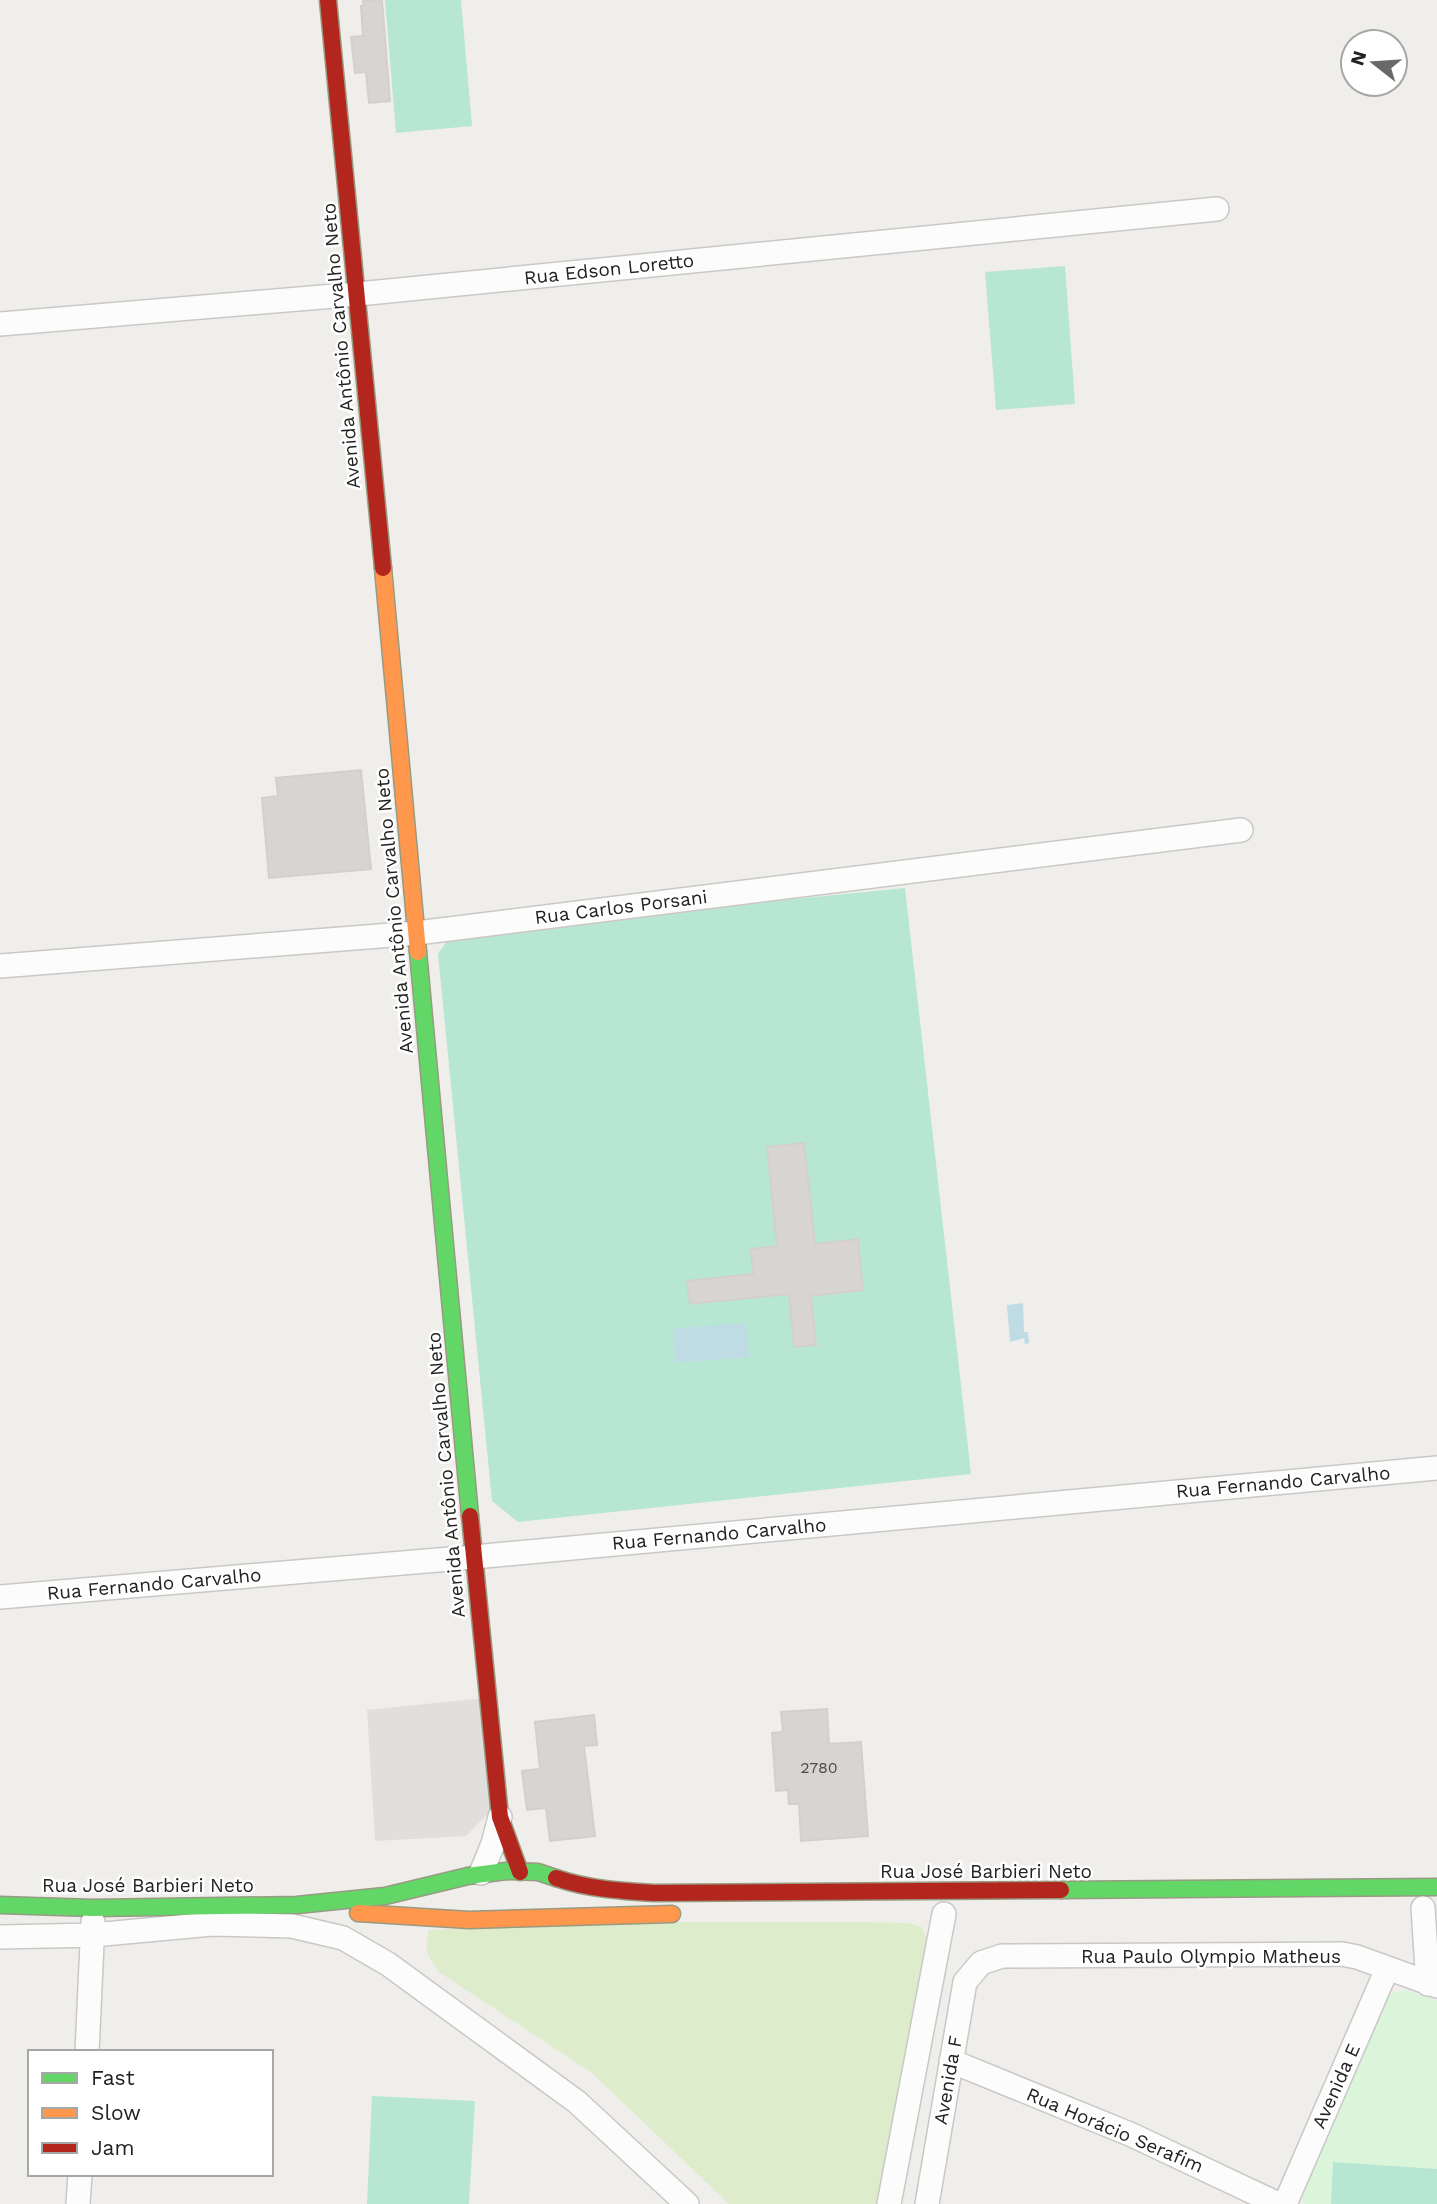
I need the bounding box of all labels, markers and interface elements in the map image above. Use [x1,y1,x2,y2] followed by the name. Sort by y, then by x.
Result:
[1339,28,1409,98] north arrow
[1345,48,1371,68] text: N
[317,202,365,490] street label: Avenida Antônio Carvalho Neto
[523,249,695,289] street label: Rua Edson Loretto
[370,767,418,1055] street label: Avenida Antônio Carvalho Neto
[533,885,709,929] street label: Rua Carlos Porsani
[422,1331,470,1619] street label: Avenida Antônio Carvalho Neto
[1175,1461,1391,1503] street label: Rua Fernando Carvalho
[611,1513,827,1555] street label: Rua Fernando Carvalho
[46,1563,262,1605] street label: Rua Fernando Carvalho
[800,1758,838,1777] house number: 2780
[880,1860,1092,1883] street label: Rua José Barbieri Neto
[42,1874,254,1897] street label: Rua José Barbieri Neto
[1081,1945,1341,1968] street label: Rua Paulo Olympio Matheus
[929,2034,967,2126] street label: Avenida F
[1307,2040,1365,2132] street label: Avenida E
[28,2050,273,2176] legend
[91,2065,135,2090] text: Fast
[1023,2082,1207,2178] street label: Rua Horácio Serafim
[91,2100,141,2125] text: Slow
[91,2135,134,2160] text: Jam

